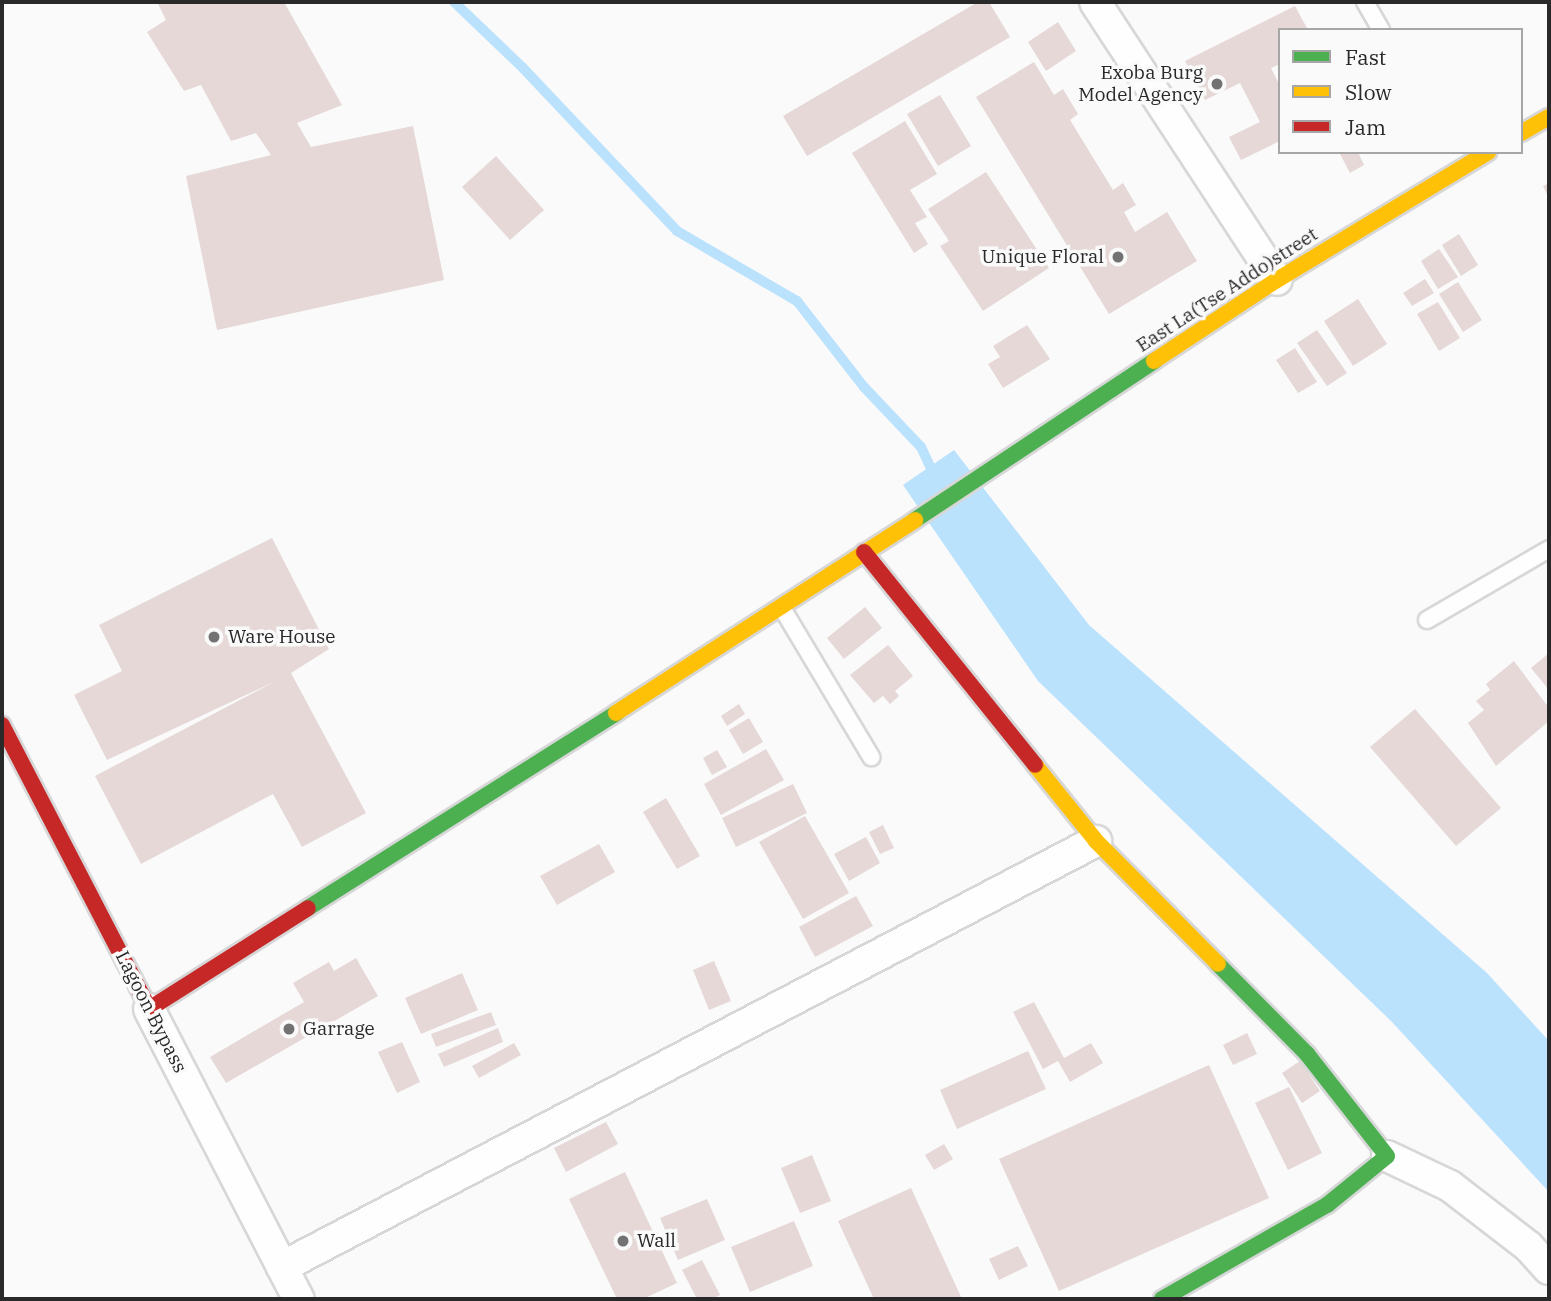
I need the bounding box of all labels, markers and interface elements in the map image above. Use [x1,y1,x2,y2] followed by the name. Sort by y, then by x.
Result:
[1278,28,1523,154] legend
[1345,43,1386,71] text: Fast
[1078,62,1203,106] place label: Exoba Burg Model Agency
[1209,76,1225,92] marker: Exoba Burg Model Agency
[1345,78,1392,106] text: Slow
[1345,113,1386,141] text: Jam
[1132,223,1322,357] street label: East La(Tse Addo)street
[981,246,1104,268] place label: Unique Floral
[1110,249,1126,265] marker: Unique Floral
[228,626,336,648] place label: Ware House
[206,629,222,645] marker: Ware House
[111,947,191,1077] street label: Lagoon Bypass
[303,1018,375,1040] place label: Garrage
[281,1021,297,1037] marker: Garrage
[637,1230,676,1252] place label: Wall
[615,1233,631,1249] marker: Wall

